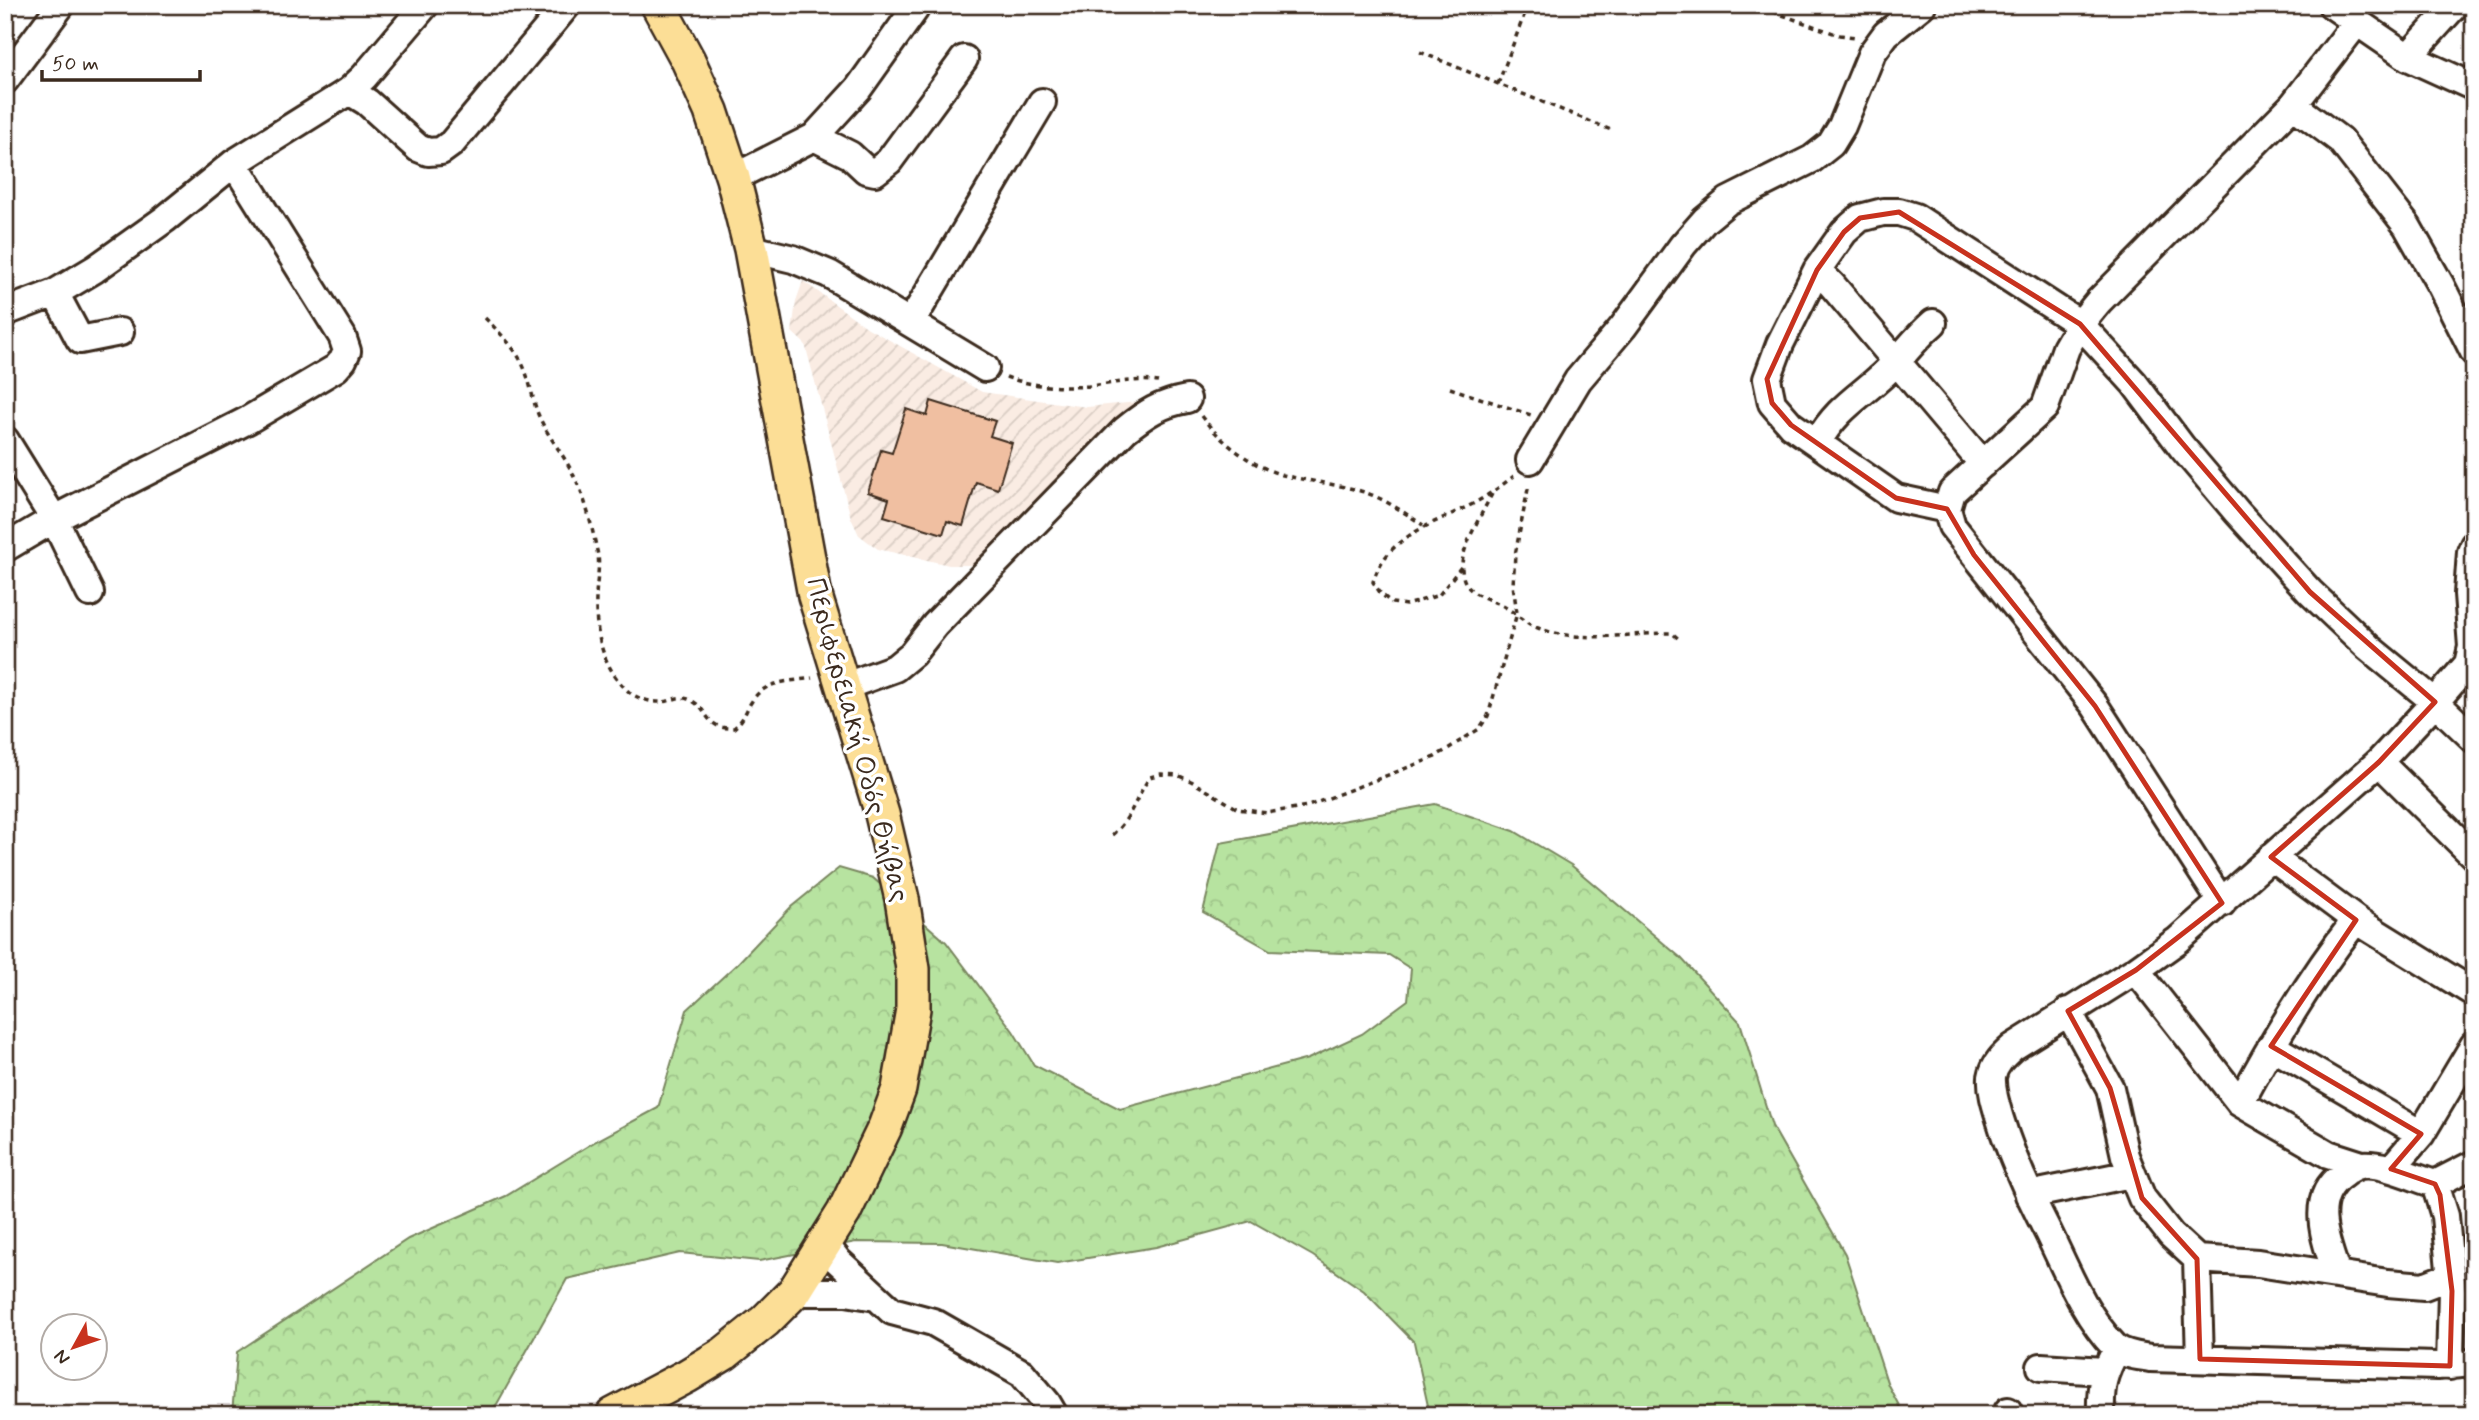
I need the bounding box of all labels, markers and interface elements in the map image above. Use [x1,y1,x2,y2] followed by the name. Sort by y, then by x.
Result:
[42,38,200,82] scale bar
[52,50,99,78] text: 50 m
[796,574,918,906] street label: Περιφερειακή Οδός Θήβας
[38,1312,108,1382] north arrow
[48,1344,76,1370] text: N

